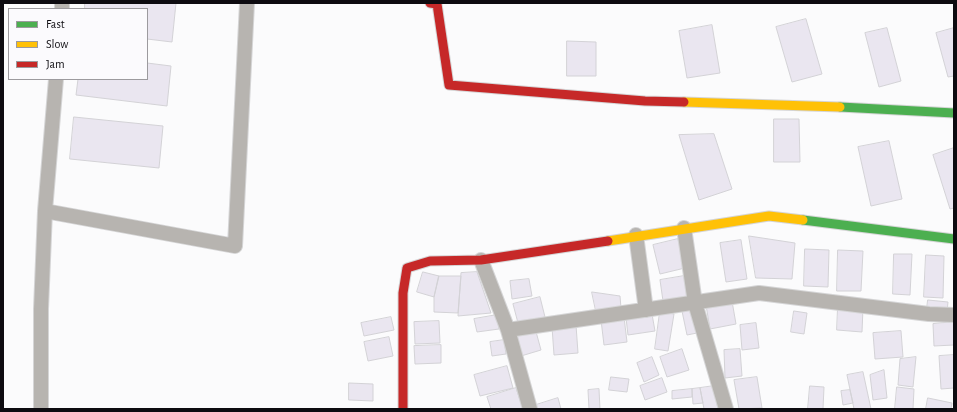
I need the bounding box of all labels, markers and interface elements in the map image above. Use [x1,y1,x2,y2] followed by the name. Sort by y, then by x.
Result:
[8,8,148,80] legend
[46,18,65,30] text: Fast
[46,38,68,50] text: Slow
[46,58,65,70] text: Jam

